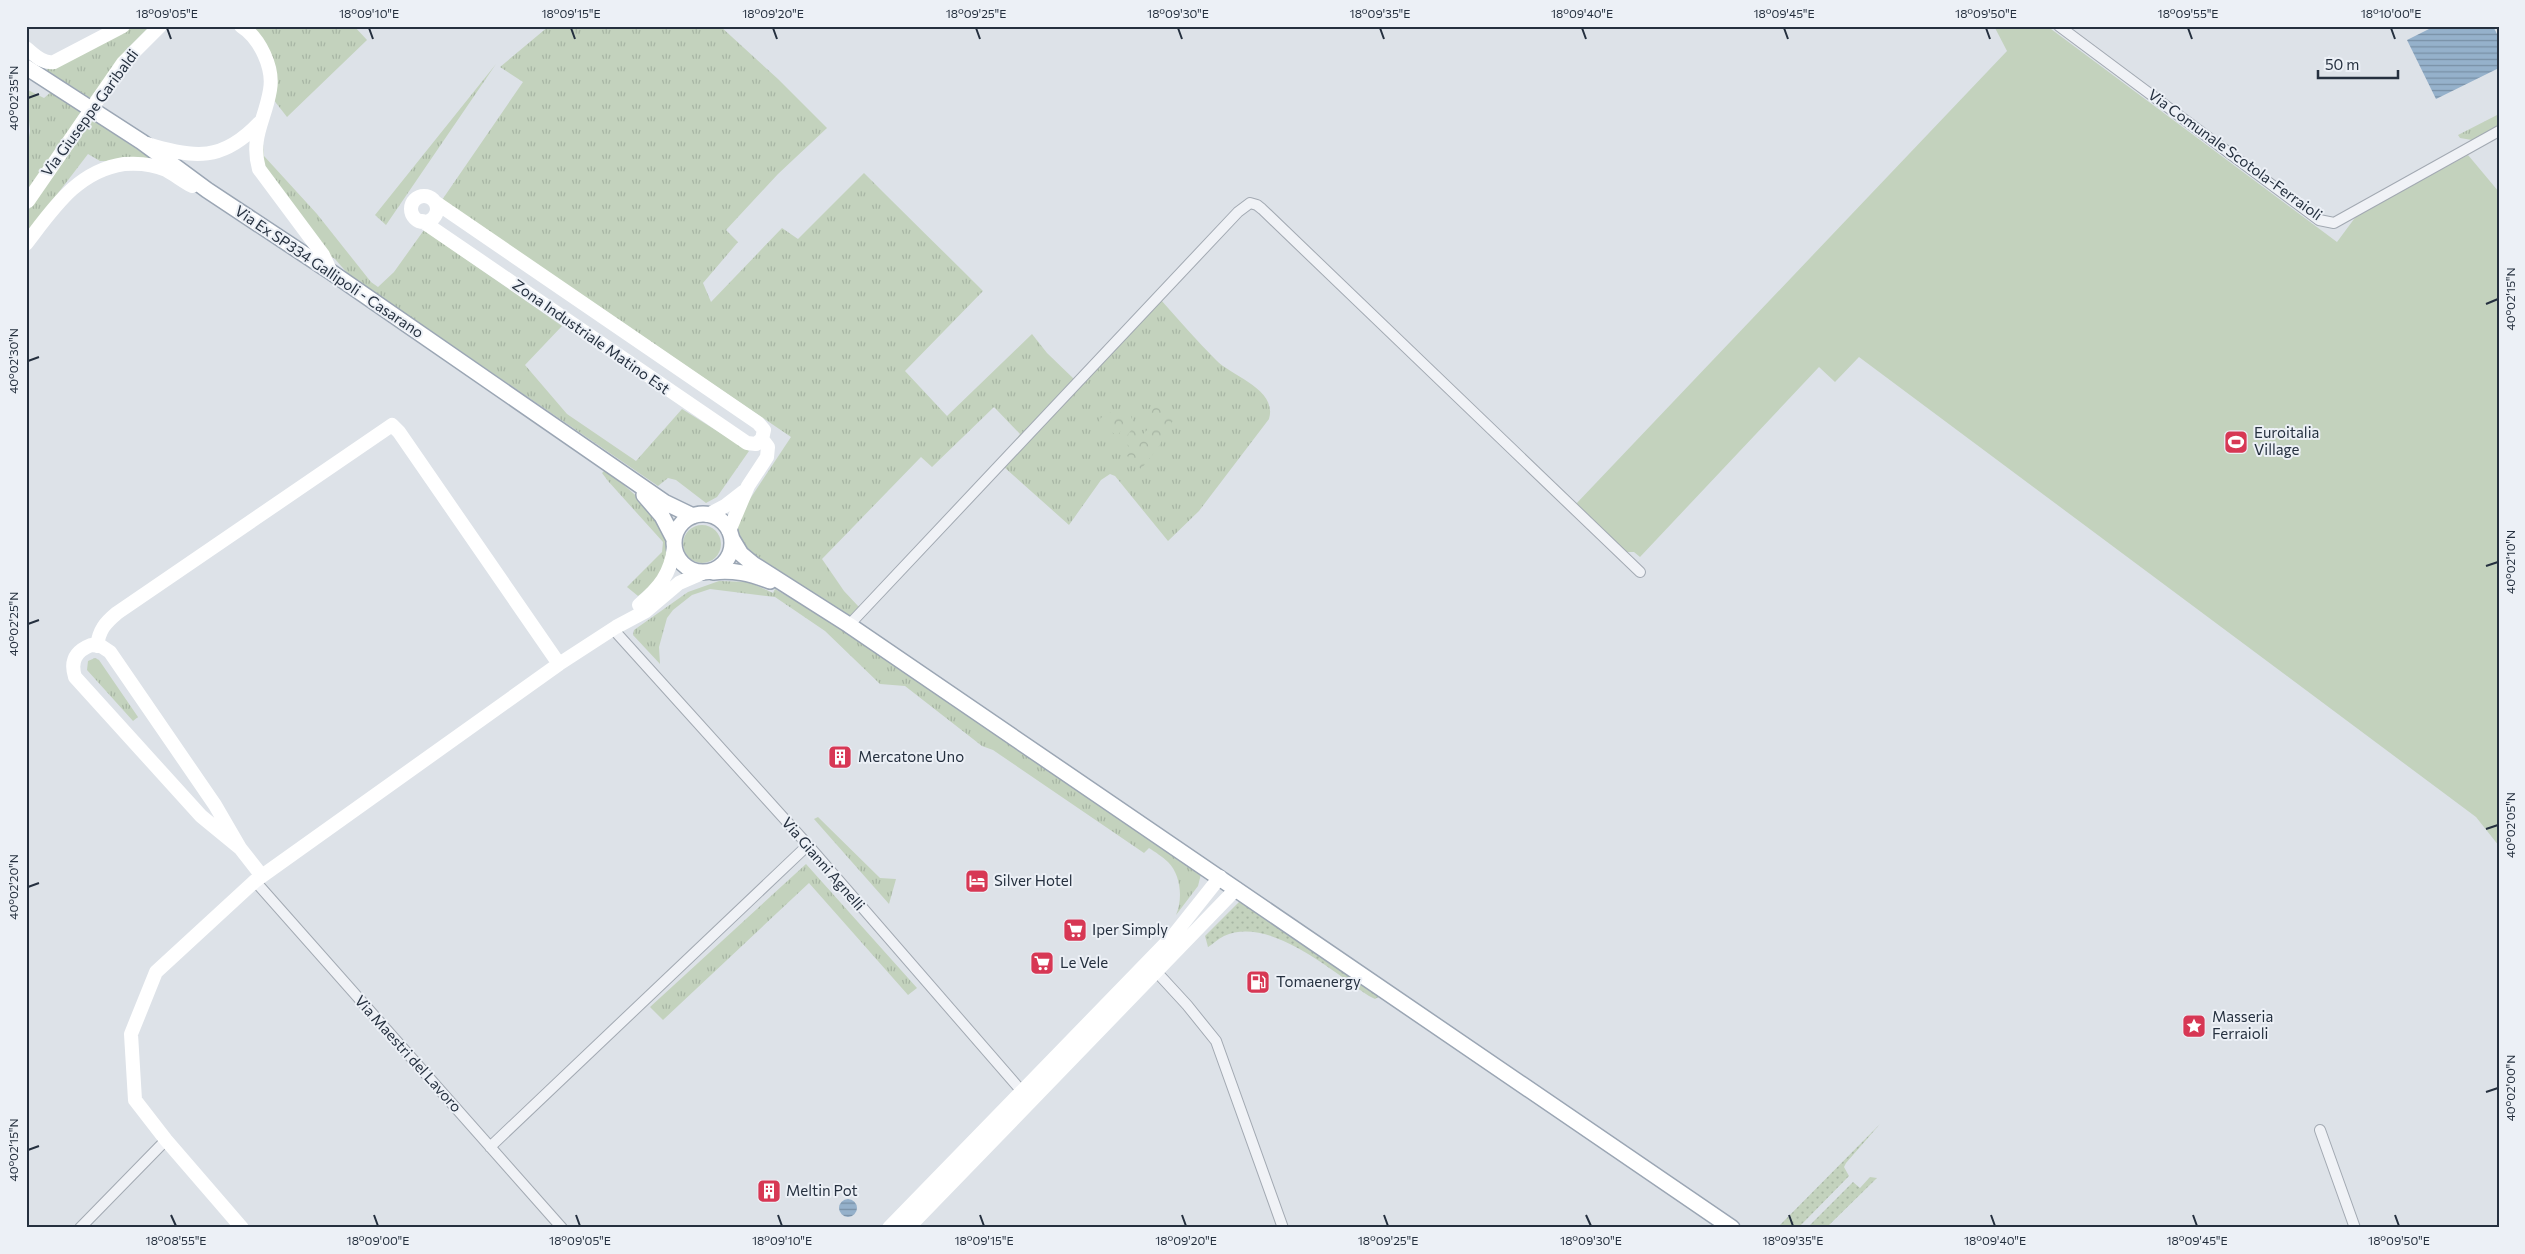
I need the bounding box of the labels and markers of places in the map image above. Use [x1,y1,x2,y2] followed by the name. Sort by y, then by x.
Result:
[2254,423,2319,458] place label: Euroitalia Village
[2223,429,2249,455] sports icon: Euroitalia Village
[827,744,853,770] building icon: Mercatone Uno
[858,747,964,765] place label: Mercatone Uno
[964,868,990,894] hotel icon: Silver Hotel
[994,871,1073,889] place label: Silver Hotel
[1062,917,1088,943] supermarket icon: Iper Simply
[1092,920,1168,938] place label: Iper Simply
[1029,950,1055,976] supermarket icon: Le Vele
[1060,953,1108,971] place label: Le Vele
[1245,969,1271,995] fuel station icon: Tomaenergy
[1276,972,1361,990] place label: Tomaenergy
[2212,1007,2273,1042] place label: Masseria Ferraioli
[2181,1013,2207,1039] place icon: Masseria Ferraioli
[756,1178,782,1204] building icon: Meltin Pot
[786,1181,858,1199] place label: Meltin Pot

